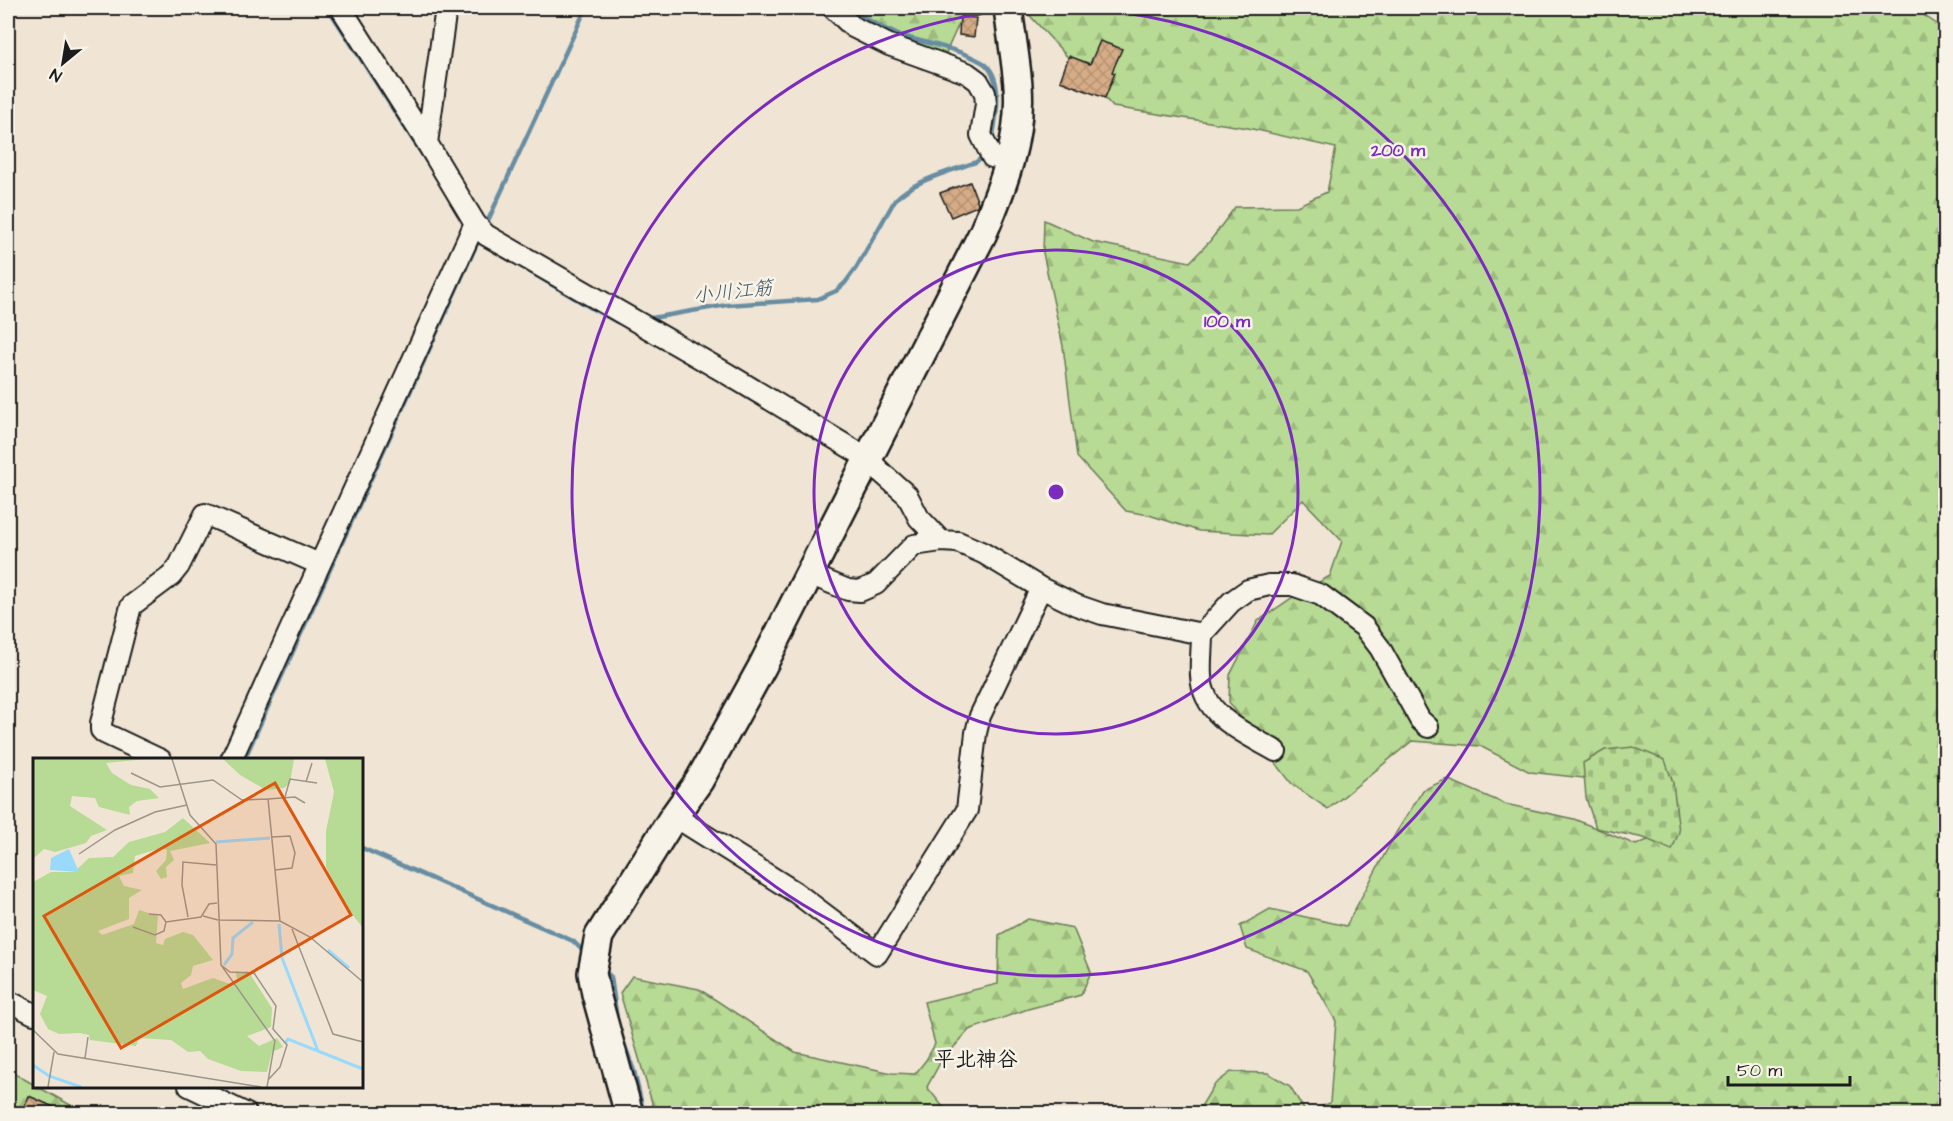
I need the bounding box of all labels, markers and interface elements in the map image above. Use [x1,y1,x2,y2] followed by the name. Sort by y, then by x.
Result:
[33,33,93,93] north arrow
[46,63,66,87] text: N
[1370,138,1426,163] text: 200 m
[692,274,777,310] water label: 小川江筋
[1204,309,1251,334] text: 100 m
[1046,482,1066,502] centre of rings
[33,758,363,1088] inset map
[934,1045,1018,1074] district label: 平北神谷
[1728,1049,1850,1087] scale bar
[1737,1058,1782,1083] text: 50 m

